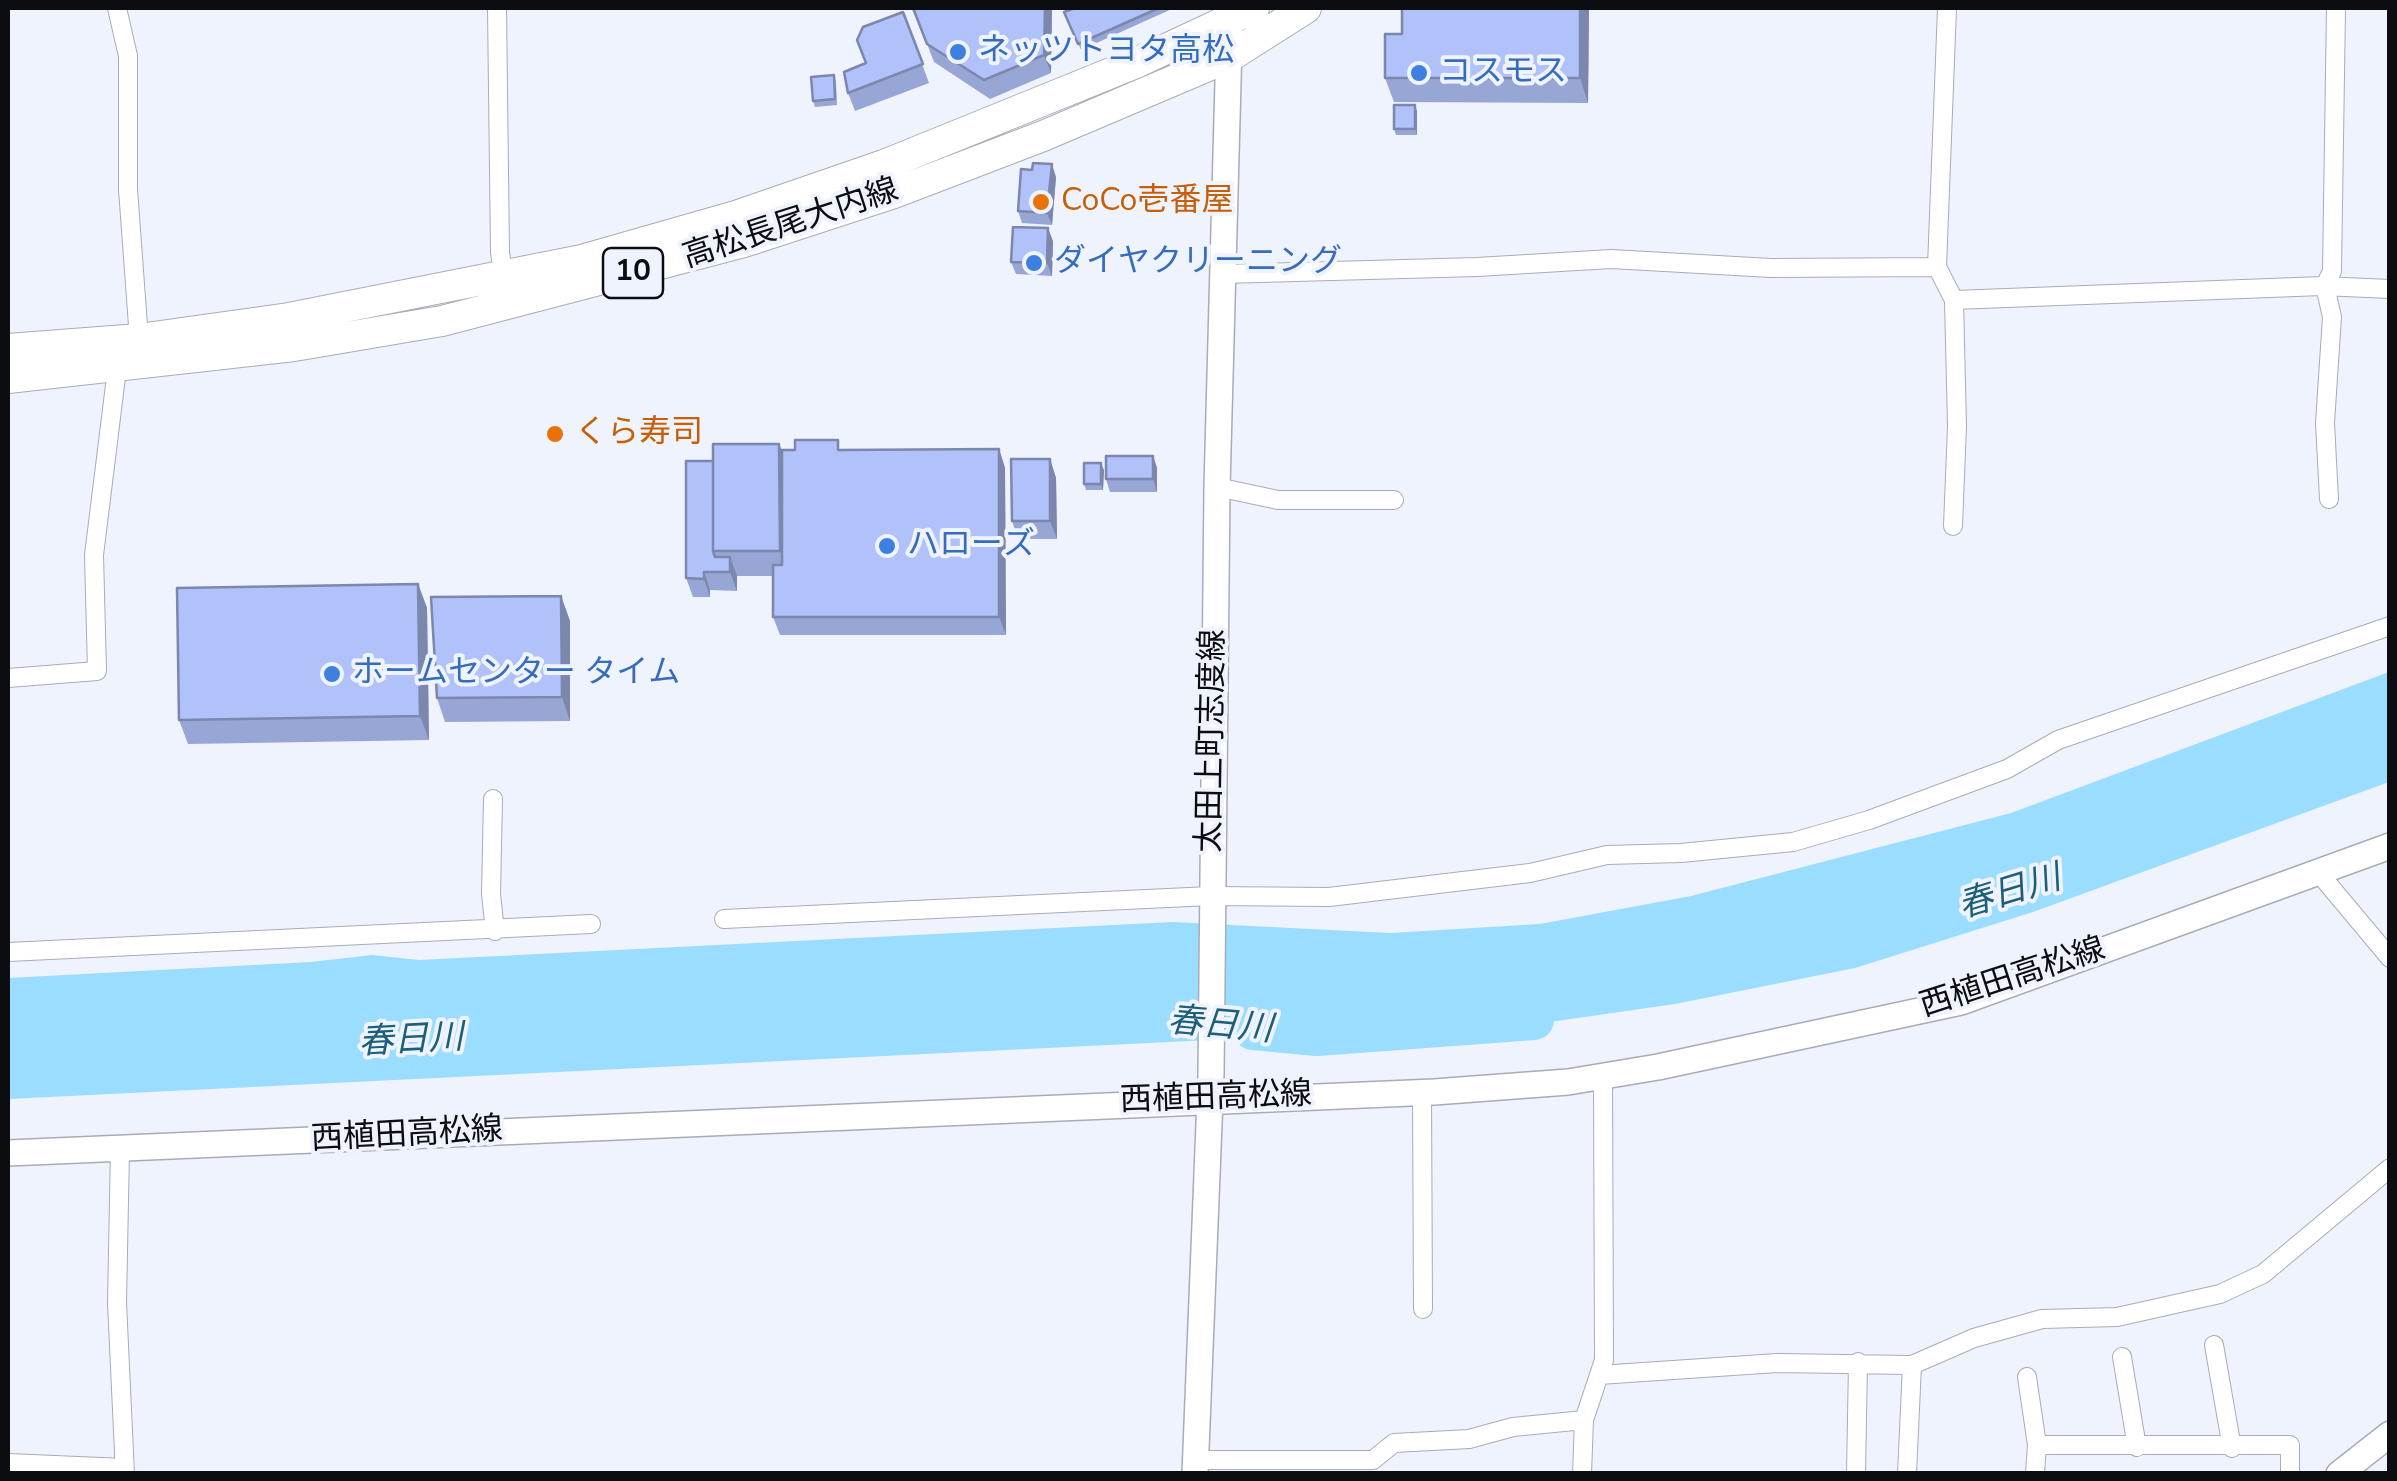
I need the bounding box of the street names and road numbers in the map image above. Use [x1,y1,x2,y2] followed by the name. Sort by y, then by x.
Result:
[679,172,903,278] street label: 高松長尾大内線
[603,248,663,298] road number: 10
[1192,629,1234,853] street label: 太田上町志度線
[1916,931,2110,1027] street label: 西植田高松線
[1119,1076,1313,1122] street label: 西植田高松線
[310,1112,504,1160] street label: 西植田高松線

